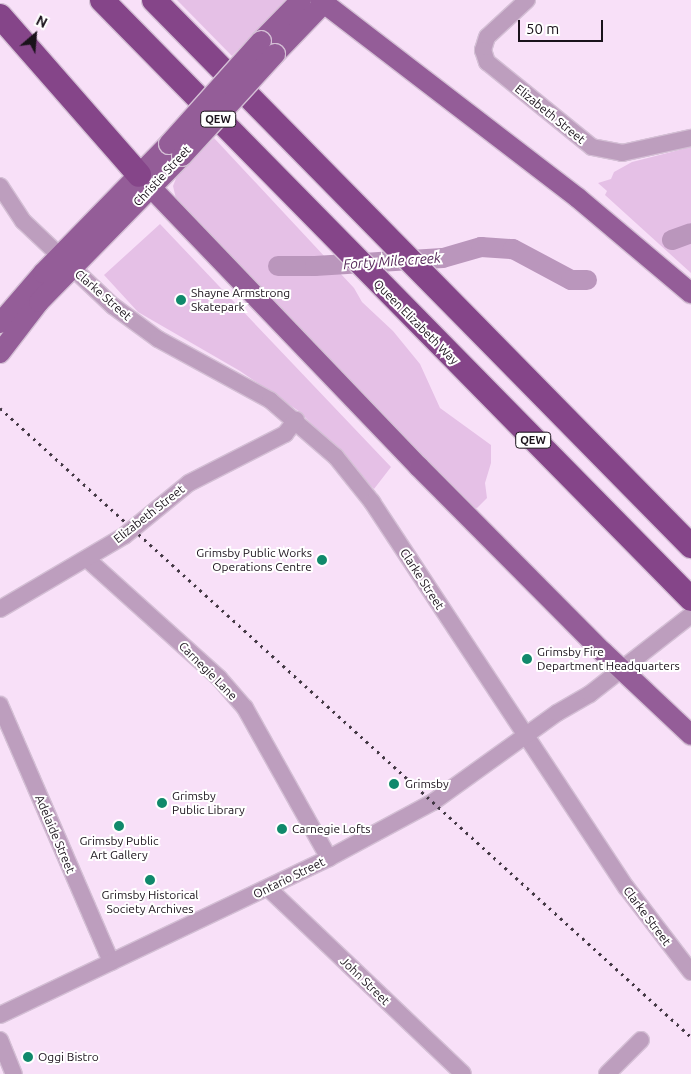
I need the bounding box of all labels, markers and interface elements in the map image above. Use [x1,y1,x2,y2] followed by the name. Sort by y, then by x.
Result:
[10,10,60,60] north arrow
[521,10,606,42] scale bar
[34,12,50,31] text: N
[526,20,559,37] text: 50 m
[512,81,588,147] street label: Elizabeth Street
[199,110,237,128] road number: QEW
[130,143,194,209] street label: Christie Street
[343,249,441,273] water label: Forty Mile creek
[72,267,134,323] street label: Clarke Street
[371,277,461,367] street label: Queen Elizabeth Way
[191,286,290,314] place label: Shayne Armstrong Skatepark
[175,294,187,306] marker: Shayne Armstrong Skatepark
[514,432,552,448] road number: QEW
[111,482,187,546] street label: Elizabeth Street
[196,546,312,574] place label: Grimsby Public Works Operations Centre
[397,546,447,612] street label: Clarke Street
[316,554,328,566] marker: Grimsby Public Works Operations Centre
[176,639,240,703] street label: Carnegie Lane
[537,645,680,673] place label: Grimsby Fire Department Headquarters
[521,653,533,665] marker: Grimsby Fire Department Headquarters
[387,777,401,791] marker: Grimsby
[405,777,449,791] place label: Grimsby
[172,789,245,817] place label: Grimsby Public Library
[32,793,78,875] street label: Adelaide Street
[156,797,168,809] marker: Grimsby Public Library
[113,820,125,832] marker: Grimsby Public Art Gallery
[292,822,370,836] place label: Carnegie Lofts
[276,823,288,835] marker: Carnegie Lofts
[79,834,159,862] place label: Grimsby Public Art Gallery
[251,854,327,902] street label: Ontario Street
[144,874,156,886] marker: Grimsby Historical Society Archives
[620,884,674,948] street label: Clarke Street
[101,888,199,916] place label: Grimsby Historical Society Archives
[337,954,393,1008] street label: John Street
[38,1050,99,1064] place label: Oggi Bistro
[22,1051,34,1063] marker: Oggi Bistro

